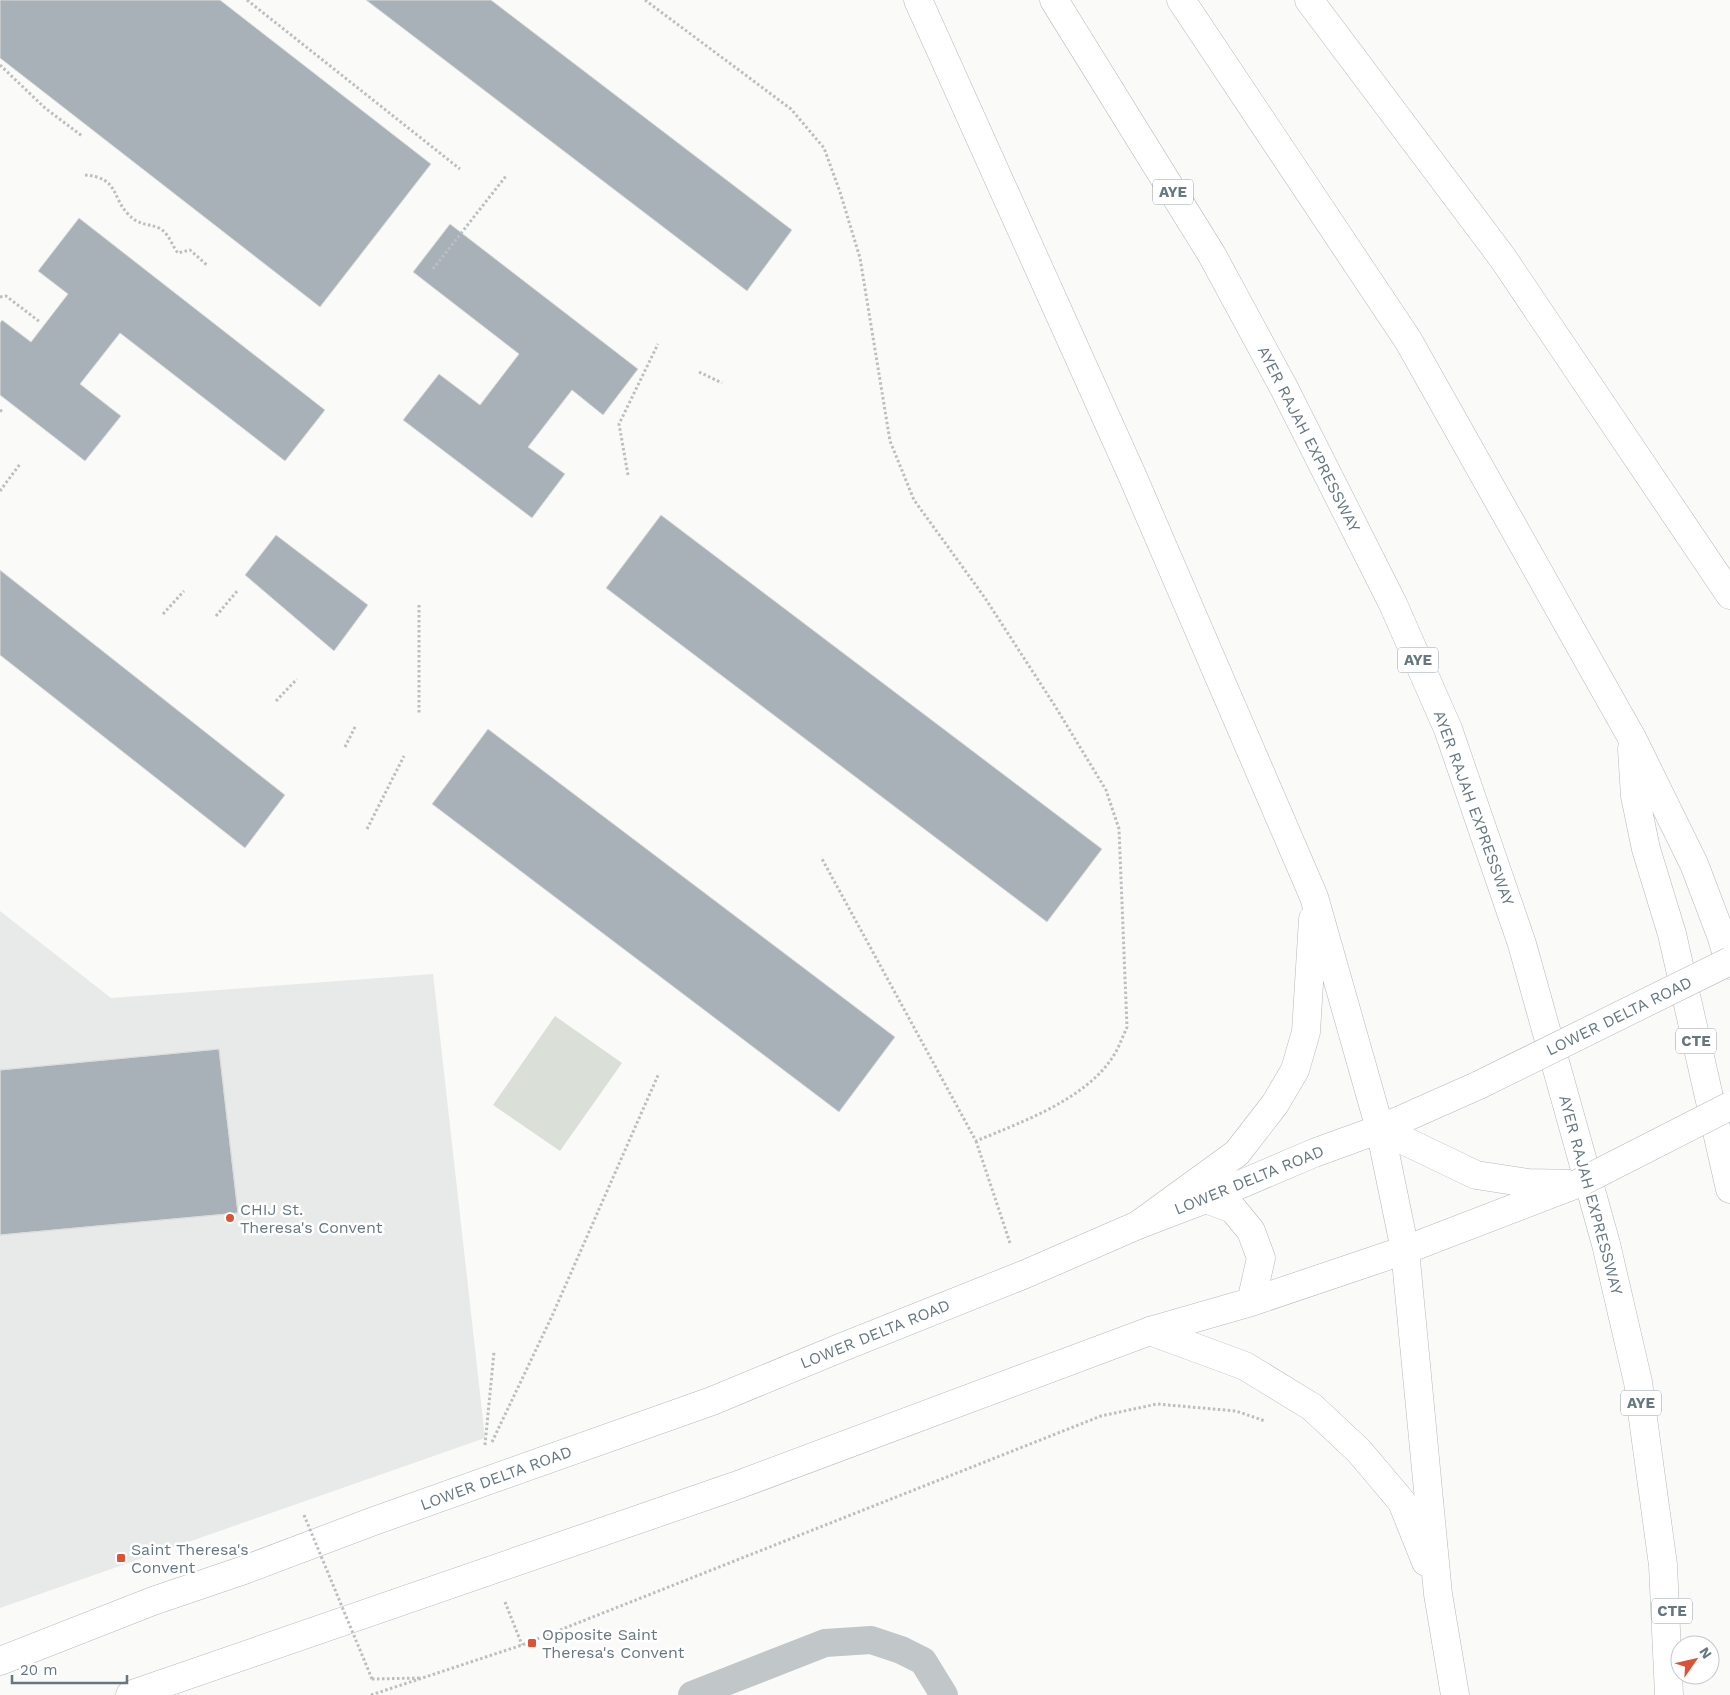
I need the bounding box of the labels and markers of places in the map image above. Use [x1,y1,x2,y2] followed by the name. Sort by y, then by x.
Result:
[240,1200,383,1237] place label: CHIJ St. Theresa's Convent
[224,1212,236,1224] marker: CHIJ St. Theresa's Convent
[131,1540,249,1577] place label: Saint Theresa's Convent
[115,1552,127,1564] marker: Saint Theresa's Convent
[542,1625,685,1662] place label: Opposite Saint Theresa's Convent
[526,1637,538,1649] marker: Opposite Saint Theresa's Convent

